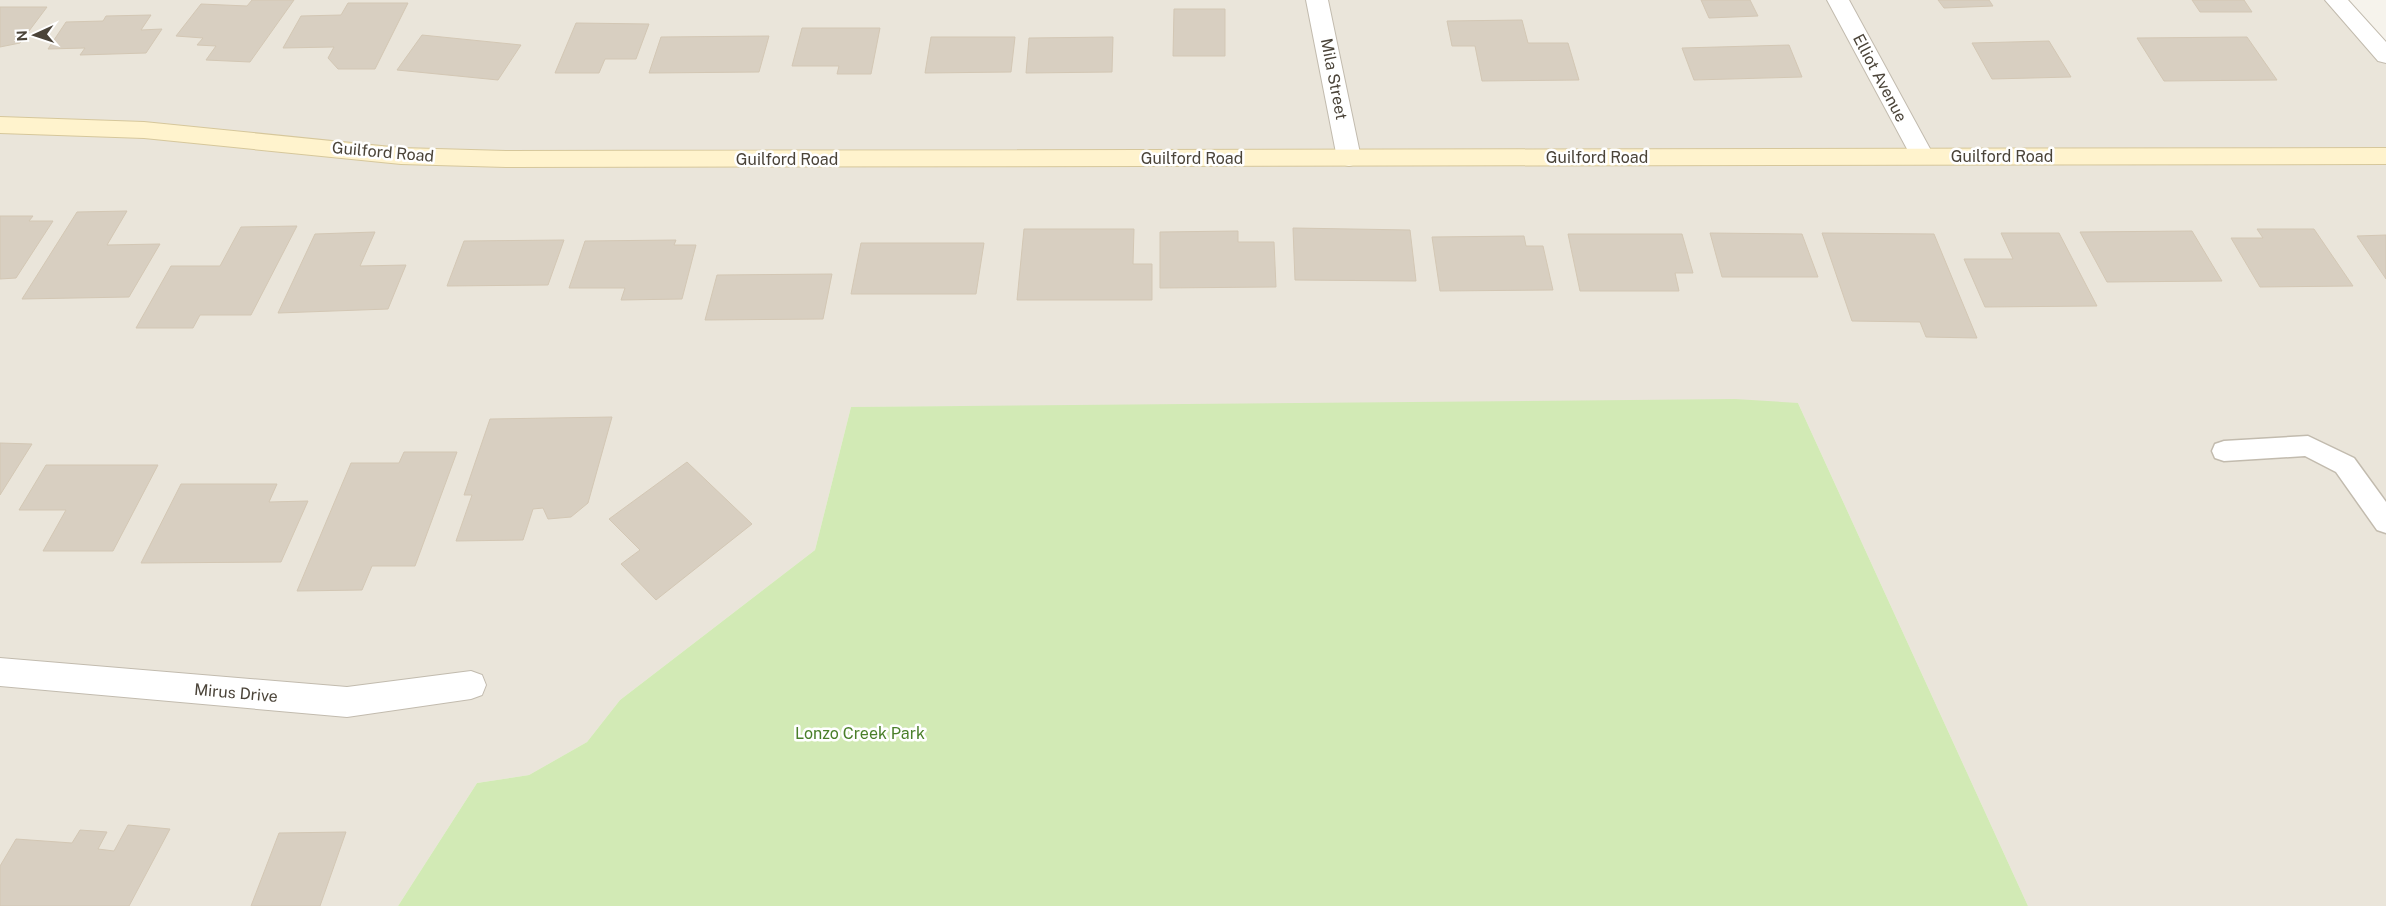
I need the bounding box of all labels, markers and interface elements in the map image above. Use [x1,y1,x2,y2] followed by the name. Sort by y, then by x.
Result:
[10,10,60,60] north arrow
[14,30,30,42] text: N
[1849,31,1911,125] street label: Elliot Avenue
[1317,37,1351,121] street label: Mila Street
[331,138,435,166] street label: Guilford Road
[1951,147,2053,166] street label: Guilford Road
[1546,148,1648,167] street label: Guilford Road
[1141,149,1243,168] street label: Guilford Road
[736,150,838,169] street label: Guilford Road
[193,680,279,706] street label: Mirus Drive
[795,724,925,743] park label: Lonzo Creek Park

